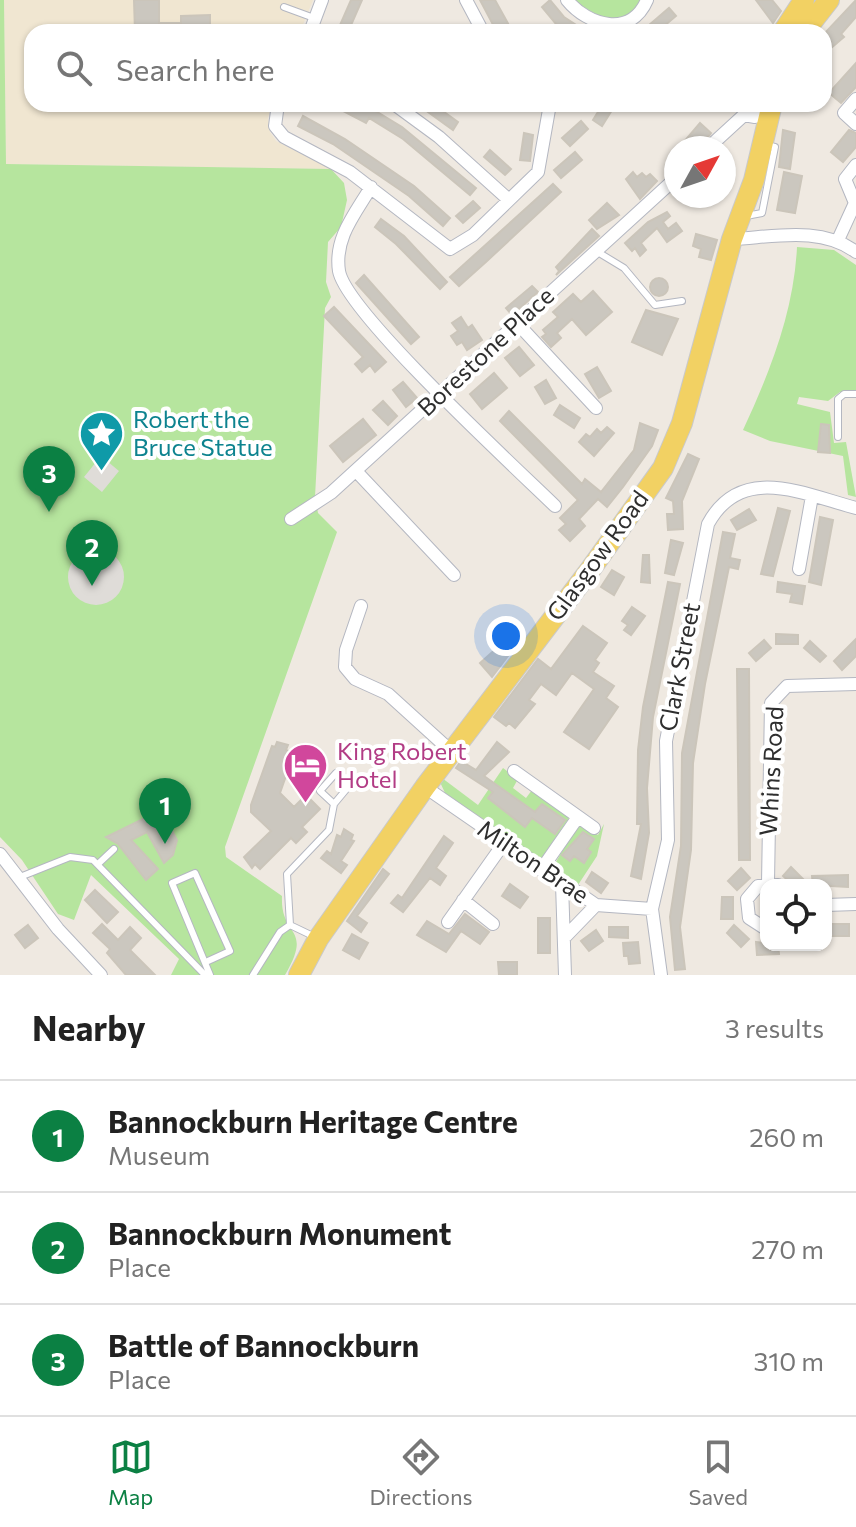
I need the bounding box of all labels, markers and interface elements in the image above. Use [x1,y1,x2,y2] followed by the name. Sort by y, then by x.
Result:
[24,24,832,112] search box
[52,46,96,90] icon: search
[116,50,275,87] text: Search here
[664,136,736,208] north arrow
[411,280,559,421] street label: Borestone Place
[133,404,273,461] place label: Robert the Bruce Statue
[78,410,126,473] place icon: Robert the Bruce Statue
[23,446,75,512] pin: 3
[540,484,654,626] street label: Glasgow Road
[66,520,118,586] pin: 2
[652,600,705,733] street label: Clark Street
[486,616,526,656] your location
[753,705,788,836] street label: Whins Road
[337,736,467,793] place label: King Robert Hotel
[282,742,330,805] hotel icon: King Robert Hotel
[139,778,191,844] pin: 1
[473,813,595,908] street label: Milton Brae
[760,879,832,951] map controls
[760,879,832,951] button: locate
[32,1006,146,1048] text: Nearby
[725,1012,824,1043] text: 3 results
[108,1102,518,1139] text: Bannockburn Heritage Centre
[52,1121,64,1152] text: 1
[749,1121,824,1152] text: 260 m
[108,1139,210,1170] text: Museum
[108,1214,452,1251] text: Bannockburn Monument
[51,1233,65,1264] text: 2
[751,1233,824,1264] text: 270 m
[108,1251,171,1282] text: Place
[108,1326,419,1363] text: Battle of Bannockburn
[50,1345,66,1376] text: 3
[753,1345,824,1376] text: 310 m
[108,1363,171,1394] text: Place
[108,1435,153,1510] tab: Map
[369,1435,473,1510] tab: Directions
[689,1435,748,1510] tab: Saved

